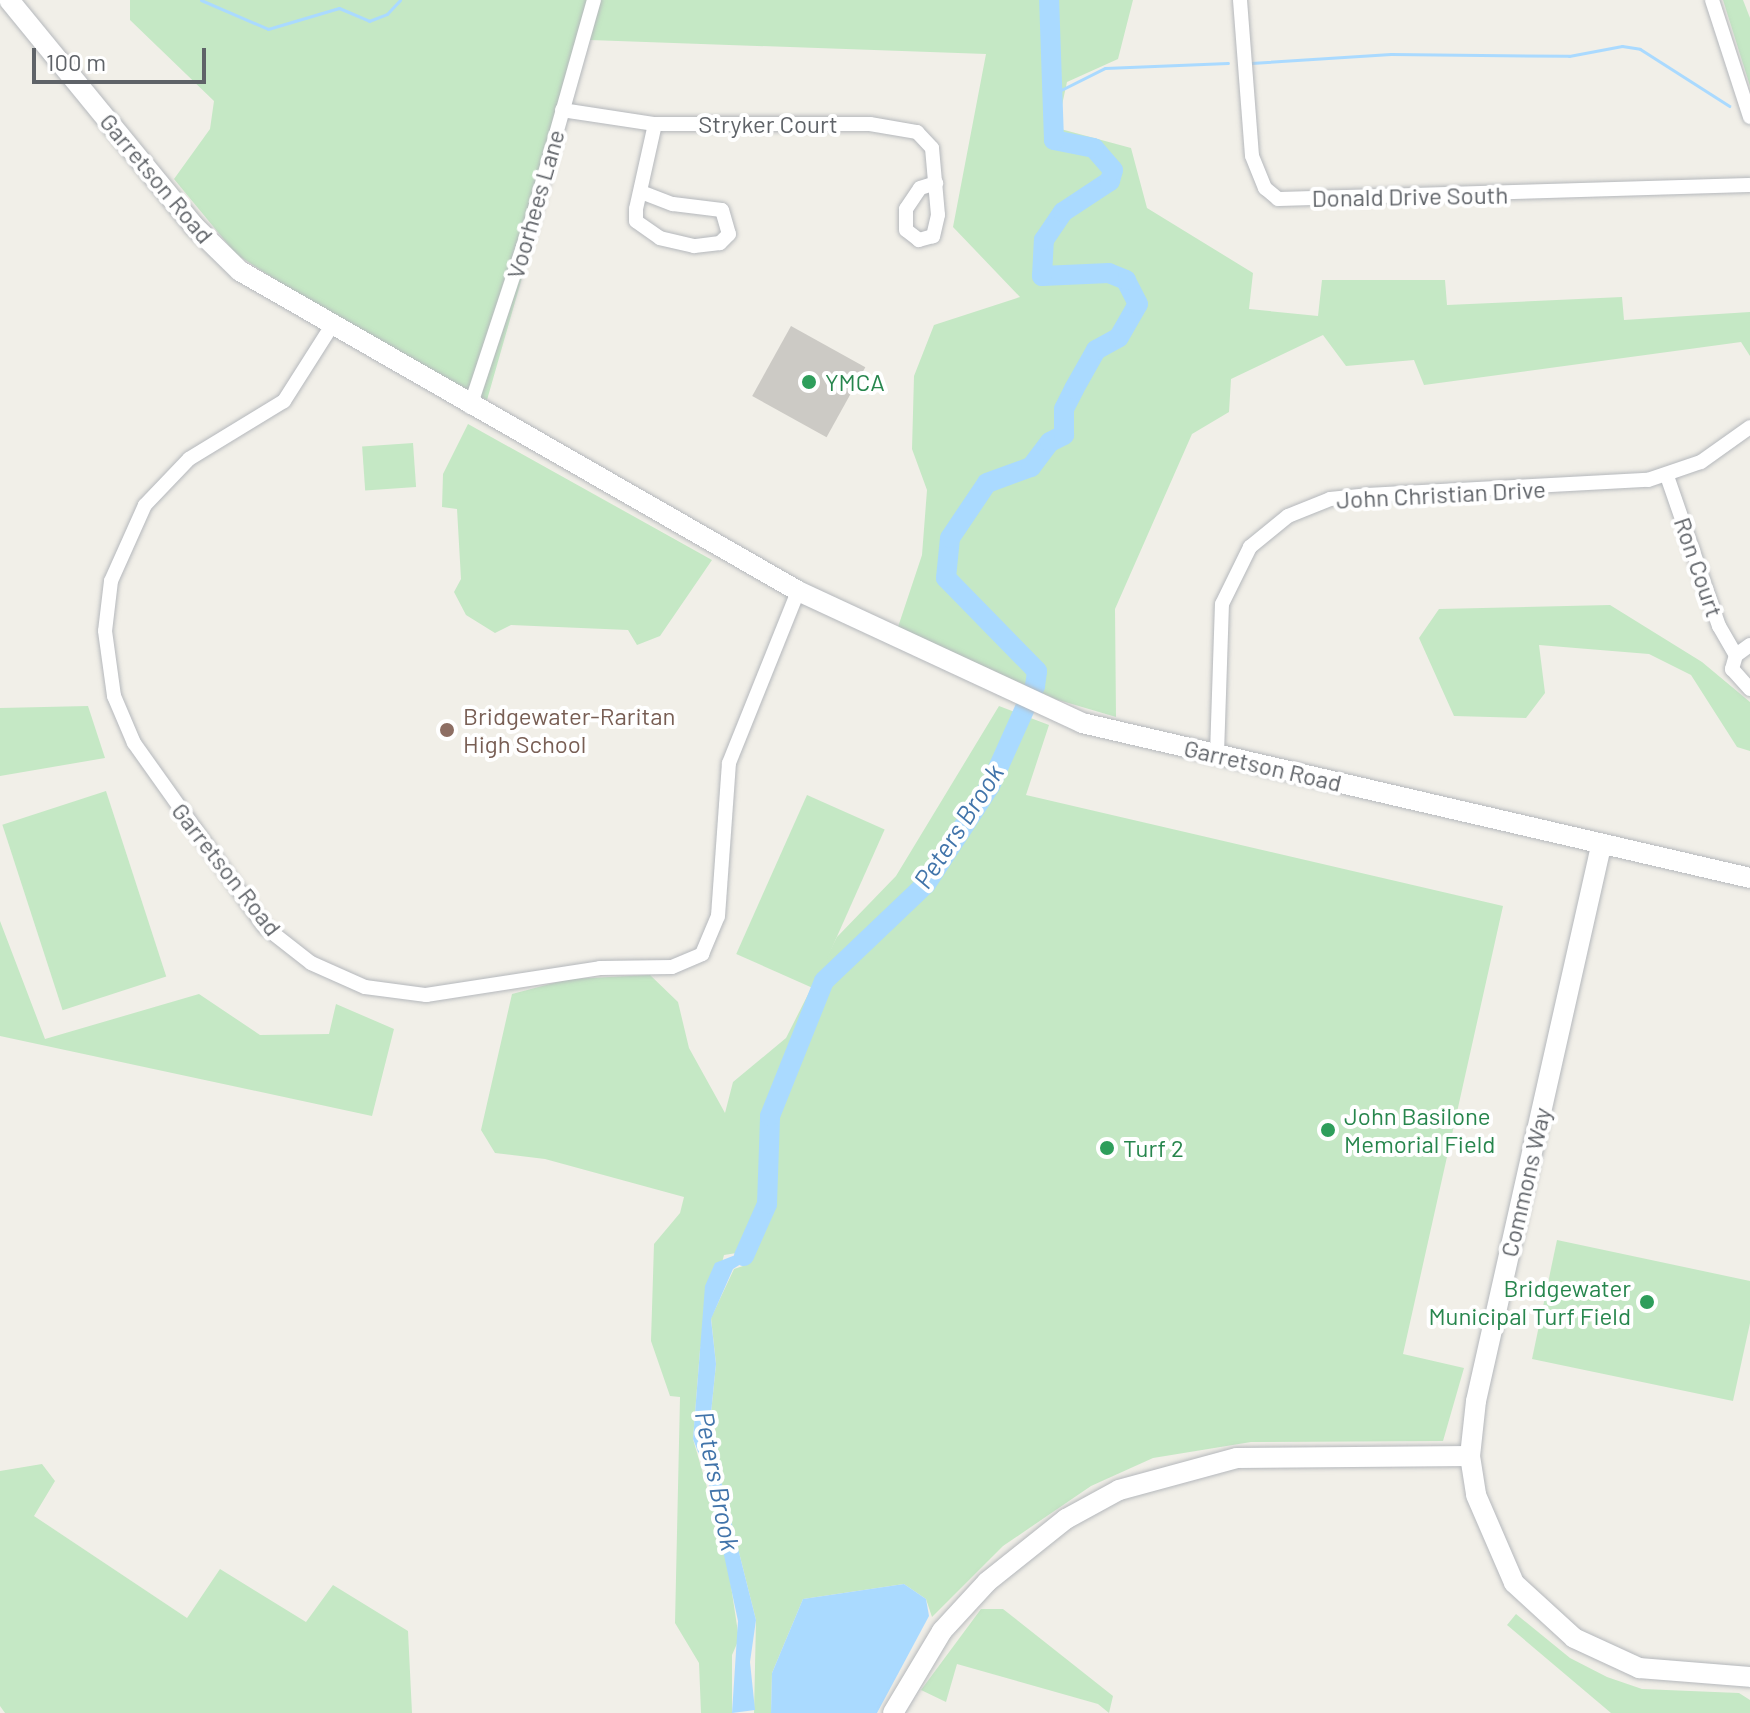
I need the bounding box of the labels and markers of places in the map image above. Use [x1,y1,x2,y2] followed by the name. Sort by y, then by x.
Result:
[825,368,885,396] place label: YMCA
[800,373,818,391] marker: YMCA
[463,702,676,758] place label: Bridgewater-Raritan High School
[438,721,456,739] marker: Bridgewater-Raritan High School
[1344,1102,1495,1158] place label: John Basilone Memorial Field
[1319,1121,1337,1139] marker: John Basilone Memorial Field
[1123,1134,1184,1162] place label: Turf 2
[1098,1139,1116,1157] marker: Turf 2
[1428,1274,1631,1330] place label: Bridgewater Municipal Turf Field
[1638,1293,1656,1311] marker: Bridgewater Municipal Turf Field

